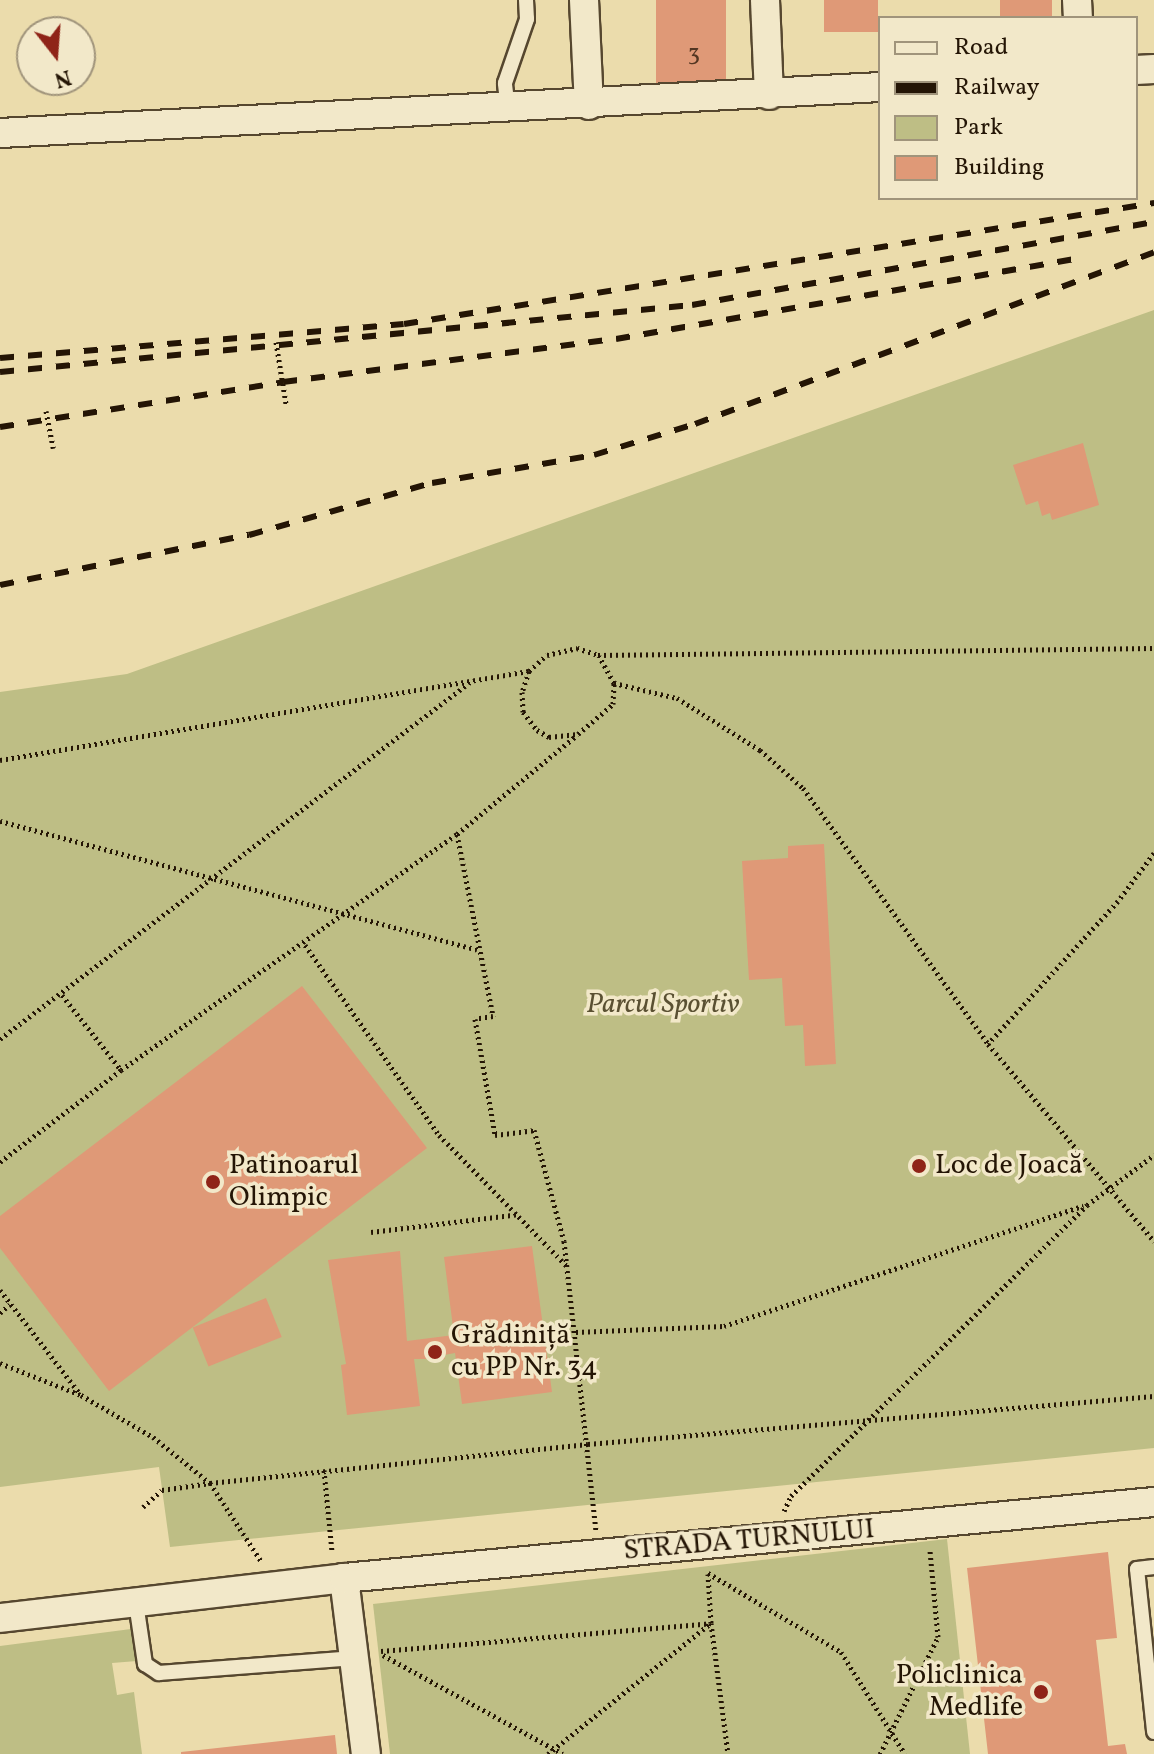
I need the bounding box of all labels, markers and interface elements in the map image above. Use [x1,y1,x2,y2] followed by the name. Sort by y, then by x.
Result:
[16,16,96,96] north arrow
[878,16,1138,200] legend
[954,31,1008,65] text: Road
[688,41,700,69] house number: 3
[50,60,75,95] text: N
[954,71,1040,105] text: Railway
[954,111,1003,145] text: Park
[954,151,1044,185] text: Building
[586,988,740,1022] park label: Parcul Sportiv
[229,1149,358,1215] place label: Patinoarul Olimpic
[935,1149,1083,1183] place label: Loc de Joacă
[910,1157,928,1175] marker: Loc de Joacă
[204,1173,222,1191] marker: Patinoarul Olimpic
[451,1319,598,1385] place label: Grădiniță cu PP Nr. 34
[426,1343,444,1361] marker: Grădiniță cu PP Nr. 34
[622,1513,876,1569] street label: STRADA TURNULUI
[896,1659,1023,1725] place label: Policlinica Medlife
[1030,1681,1052,1703] marker: Policlinica Medlife

